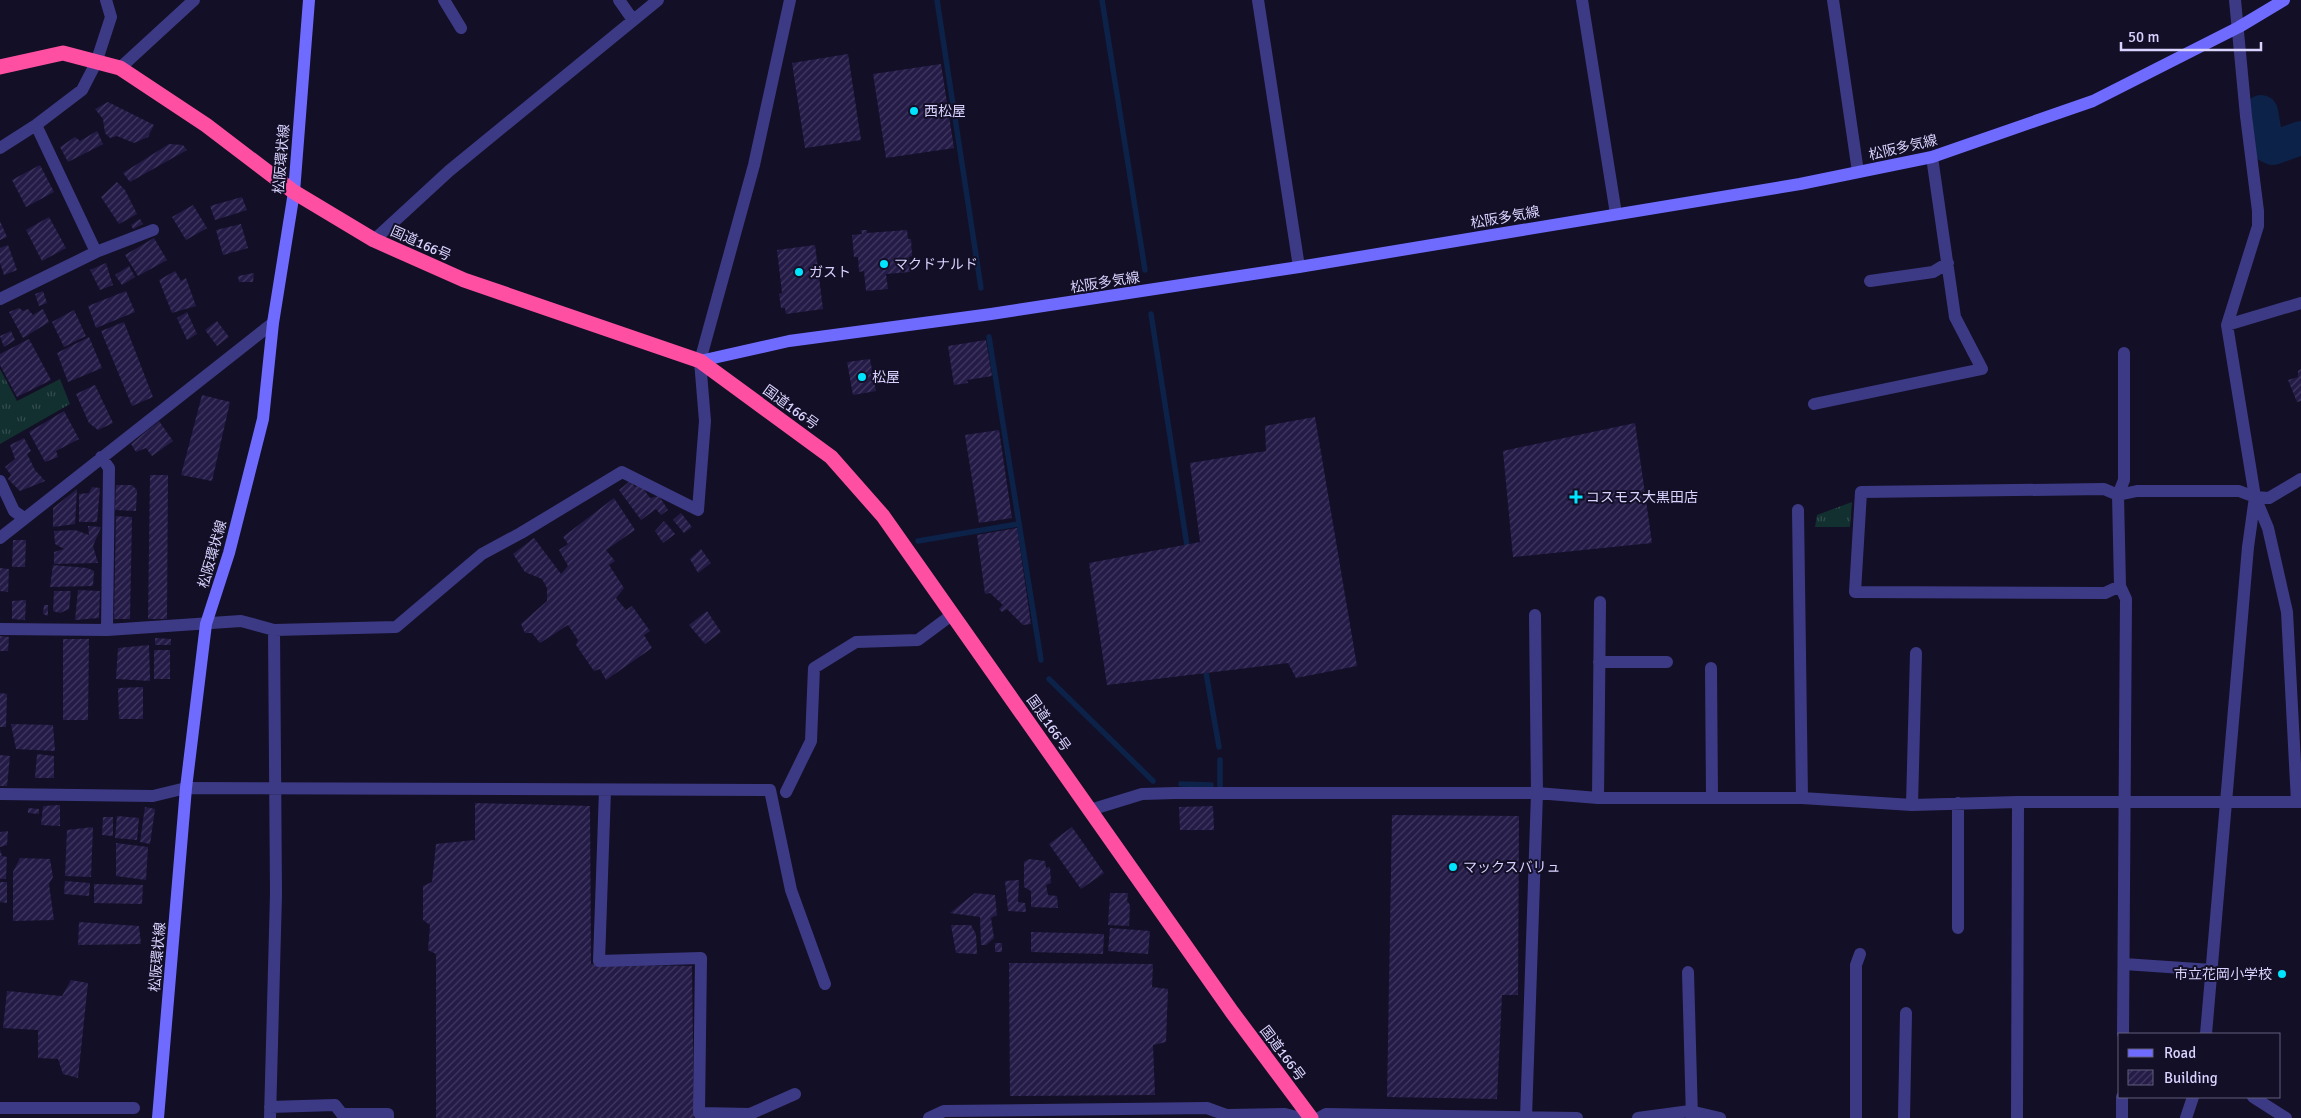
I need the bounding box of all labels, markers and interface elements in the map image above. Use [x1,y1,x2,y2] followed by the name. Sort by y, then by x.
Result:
[2121,20,2261,52] scale bar
[2128,28,2159,46] text: 50 m
[924,103,966,120] place label: 西松屋
[908,105,920,117] marker: 西松屋
[270,123,293,195] street label: 松阪環状線
[1867,131,1939,164] street label: 松阪多気線
[1469,203,1541,232] street label: 松阪多気線
[388,223,454,264] street label: 国道166号
[894,256,978,273] place label: マクドナルド
[878,258,890,270] marker: マクドナルド
[809,264,851,281] place label: ガスト
[793,266,805,278] marker: ガスト
[1069,269,1141,296] street label: 松阪多気線
[872,369,900,386] place label: 松屋
[856,371,868,383] marker: 松屋
[760,382,822,433] street label: 国道166号
[1586,489,1698,506] place label: コスモス大黒田店
[1570,491,1582,503] marker: コスモス大黒田店
[195,518,230,590] street label: 松阪環状線
[1023,692,1074,755] street label: 国道166号
[1463,859,1561,876] place label: マックスバリュ
[1447,861,1459,873] marker: マックスバリュ
[146,921,169,993] street label: 松阪環状線
[2174,966,2272,983] place label: 市立花岡小学校
[2276,968,2288,980] marker: 市立花岡小学校
[1256,1022,1309,1084] street label: 国道166号
[2118,1033,2281,1098] legend
[2164,1044,2196,1062] text: Road
[2164,1069,2218,1087] text: Building

